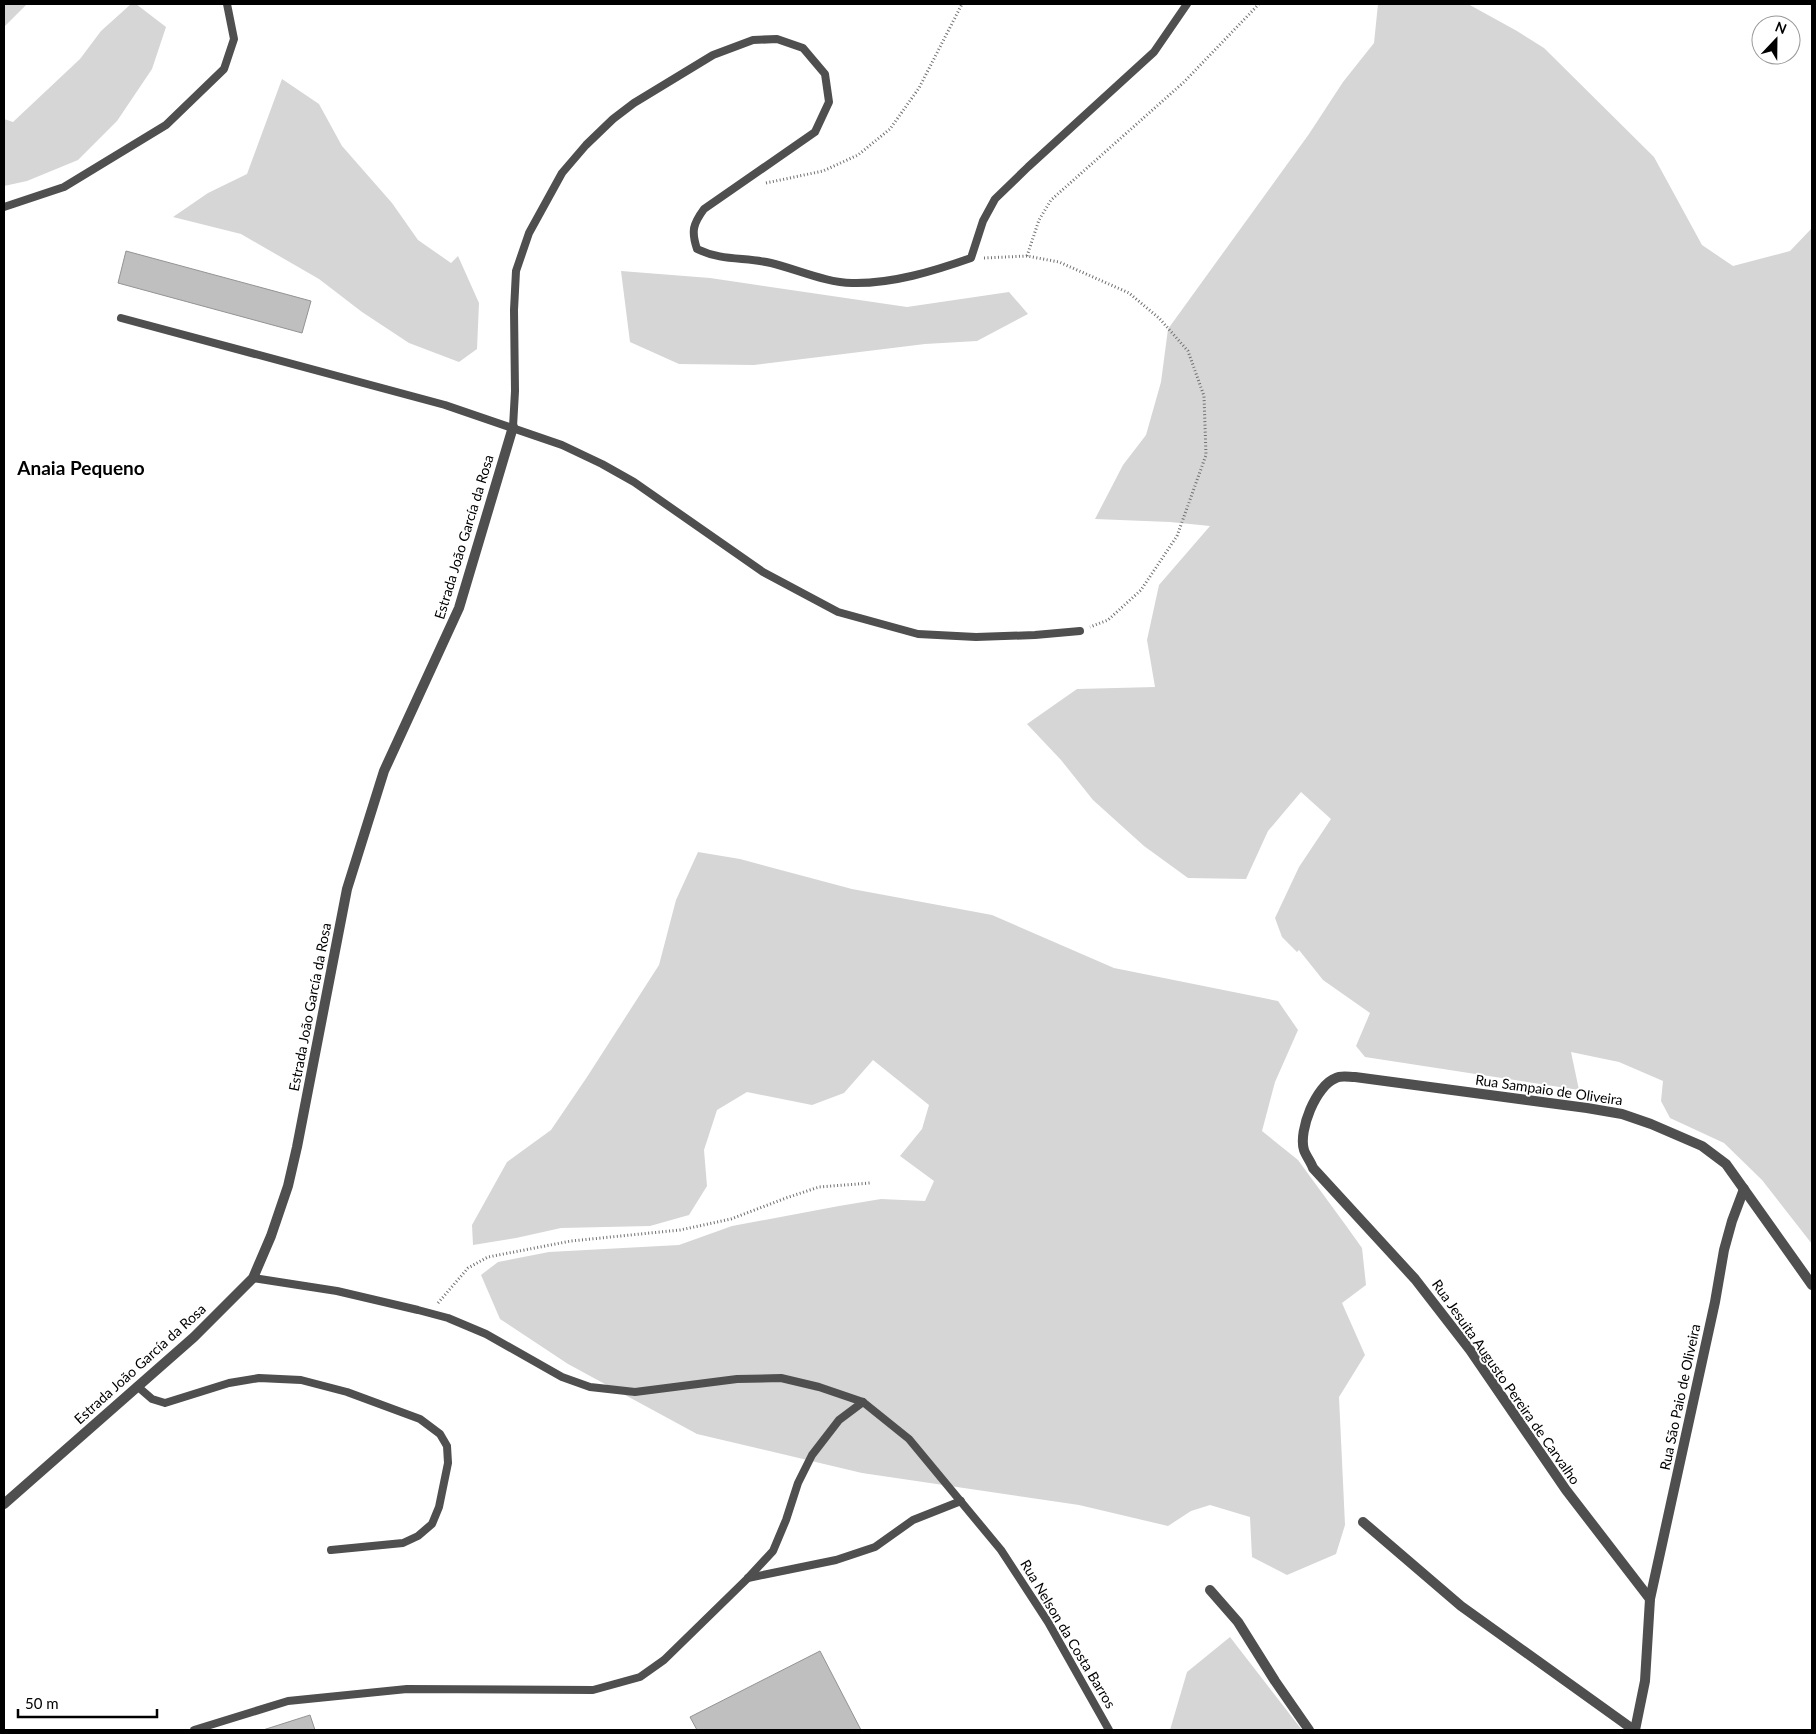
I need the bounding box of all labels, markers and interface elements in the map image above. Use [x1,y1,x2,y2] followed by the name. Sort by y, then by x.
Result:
[1751,15,1801,65] north arrow
[1773,18,1789,37] text: N
[430,452,497,621] street label: Estrada João García da Rosa
[16,456,145,479] district label: Anaia Pequeno
[285,921,334,1093] street label: Estrada João García da Rosa
[1474,1071,1624,1108] street label: Rua Sampaio de Oliveira
[1429,1276,1584,1488] street label: Rua Jesuita Augusto Pereira de Carvalho
[70,1300,209,1427] street label: Estrada João García da Rosa
[1656,1322,1703,1472] street label: Rua São Paio de Oliveira
[1017,1556,1120,1711] street label: Rua Nelson da Costa Barros
[18,1686,156,1718] scale bar
[25,1694,59,1712] text: 50 m

